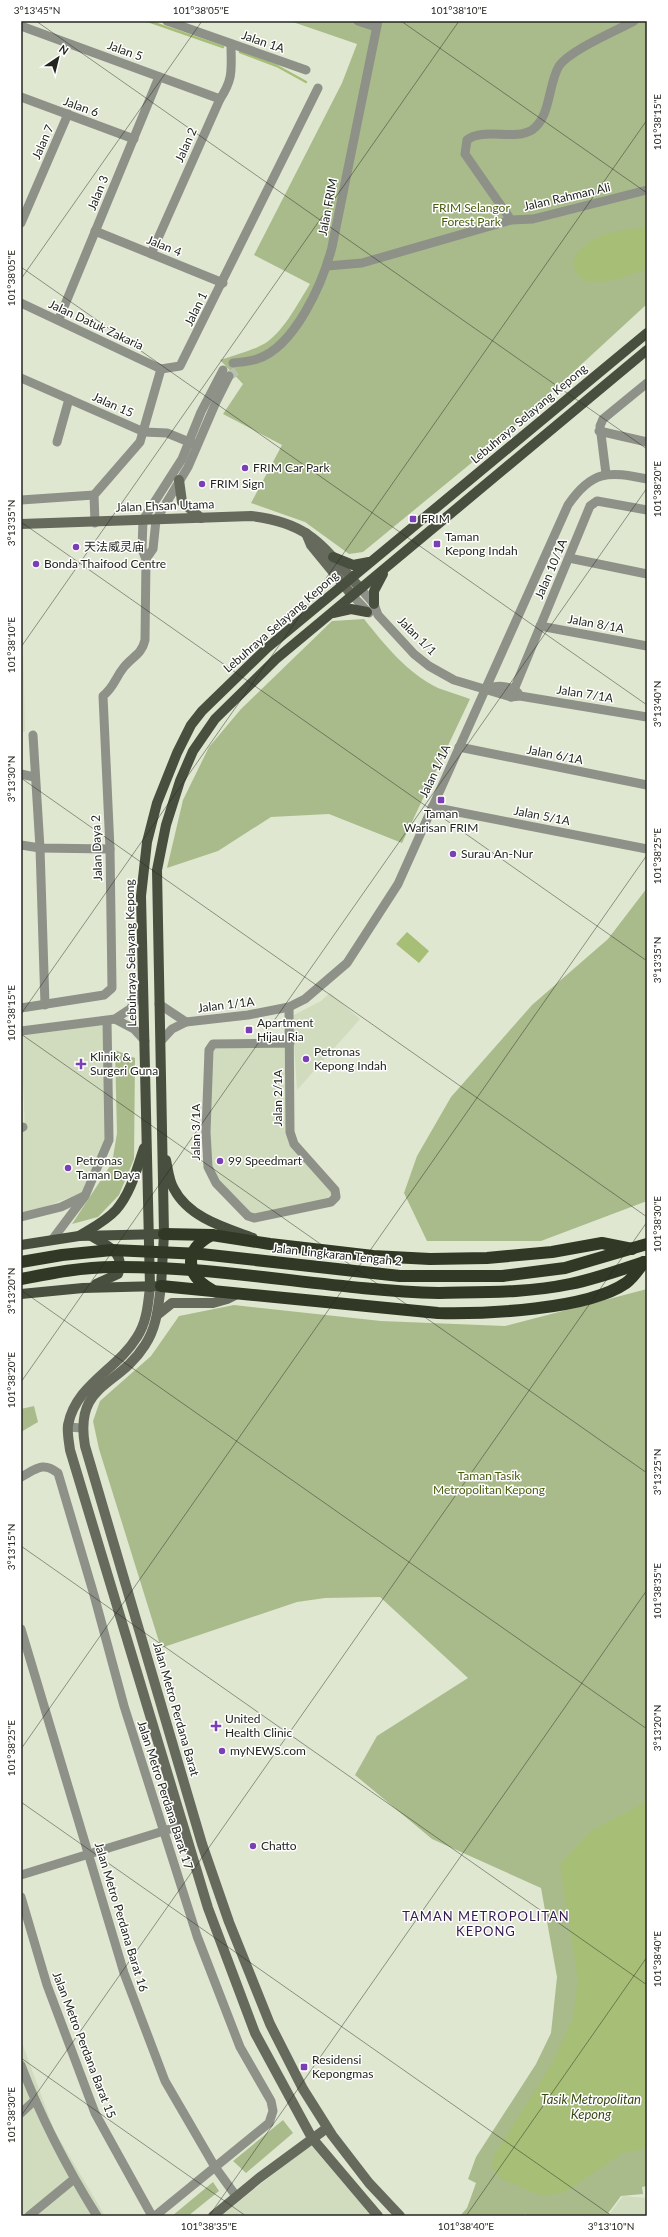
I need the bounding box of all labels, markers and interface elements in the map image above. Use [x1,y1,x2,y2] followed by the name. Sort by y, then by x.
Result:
[14,4,60,16] text: 3°13'45"N
[173,4,229,16] text: 101°38'05"E
[431,4,487,16] text: 101°38'10"E
[240,27,287,56] street label: Jalan 1A
[106,37,145,64] street label: Jalan 5
[38,38,78,78] north arrow
[57,42,71,57] text: N
[62,93,101,120] street label: Jalan 6
[651,94,663,150] text: 101°38'15"E
[28,122,57,161] street label: Jalan 7
[171,125,200,164] street label: Jalan 2
[84,173,111,212] street label: Jalan 3
[315,177,340,237] street label: Jalan FRIM
[522,179,612,214] street label: Jalan Rahman Ali
[432,200,510,229] park label: FRIM Selangor Forest Park
[145,232,184,259] street label: Jalan 4
[5,250,17,306] text: 101°38'05"E
[181,289,210,328] street label: Jalan 1
[46,296,146,353] street label: Jalan Datuk Zakaria
[467,361,590,467] street label: Lebuhraya Selayang Kepong
[90,389,136,420] street label: Jalan 15
[253,460,330,475] place label: FRIM Car Park
[651,461,663,517] text: 101°38'20"E
[240,463,250,473] marker: FRIM Car Park
[210,476,264,491] place label: FRIM Sign
[197,479,207,489] marker: FRIM Sign
[115,496,215,515] street label: Jalan Ehsan Utama
[5,500,17,546] text: 3°13'35"N
[421,511,450,526] place label: FRIM
[408,514,418,524] marker: FRIM
[445,529,518,558] place label: Taman Kepong Indah
[531,536,570,601] street label: Jalan 10/1A
[84,539,144,554] place label: 天法威灵庙
[432,539,442,549] marker: Taman Kepong Indah
[71,542,81,552] marker: 天法威灵庙
[44,556,166,571] place label: Bonda Thaifood Centre
[31,559,41,569] marker: Bonda Thaifood Centre
[220,568,341,676] street label: Lebuhraya Selayang Kepong
[567,611,626,636] street label: Jalan 8/1A
[395,613,440,658] street label: Jalan 1/1
[5,617,17,673] text: 101°38'10"E
[651,681,663,727] text: 3°13'40"N
[556,682,615,705] street label: Jalan 7/1A
[416,741,454,800] street label: Jalan 1/1A
[526,742,585,767] street label: Jalan 6/1A
[5,756,17,802] text: 3°13'30"N
[436,795,446,805] marker: Taman Warisan FRIM
[513,803,572,828] street label: Jalan 5/1A
[404,806,478,835] place label: Taman Warisan FRIM
[88,815,105,881] street label: Jalan Daya 2
[651,828,663,884] text: 101°38'25"E
[461,846,534,861] place label: Surau An-Nur
[448,849,458,859] marker: Surau An-Nur
[122,879,139,1027] street label: Lebuhraya Selayang Kepong
[651,937,663,983] text: 3°13'35"N
[5,985,17,1041] text: 101°38'15"E
[197,993,256,1015] street label: Jalan 1/1A
[257,1015,314,1044] place label: Apartment Hijau Ria
[244,1025,254,1035] marker: Apartment Hijau Ria
[314,1044,387,1073] place label: Petronas Kepong Indah
[90,1049,158,1078] place label: Klinik & Surgeri Guna
[301,1054,311,1064] marker: Petronas Kepong Indah
[75,1058,87,1070] marker: Klinik & Surgeri Guna
[270,1069,285,1126] street label: Jalan 2/1A
[188,1103,203,1160] street label: Jalan 3/1A
[76,1153,140,1182] place label: Petronas Taman Daya
[228,1153,303,1168] place label: 99 Speedmart
[215,1156,225,1166] marker: 99 Speedmart
[63,1163,73,1173] marker: Petronas Taman Daya
[651,1196,663,1252] text: 101°38'30"E
[271,1240,403,1269] street label: Jalan Lingkaran Tengah 2
[5,1268,17,1314] text: 3°13'20"N
[5,1352,17,1408] text: 101°38'20"E
[651,1449,663,1495] text: 3°13'25"N
[433,1468,545,1497] park label: Taman Tasik Metropolitan Kepong
[5,1524,17,1570] text: 3°13'15"N
[651,1563,663,1619] text: 101°38'35"E
[150,1640,203,1778] street label: Jalan Metro Perdana Barat
[651,1705,663,1751] text: 3°13'20"N
[225,1711,292,1740] place label: United Health Clinic
[134,1718,197,1871] street label: Jalan Metro Perdana Barat 17
[5,1720,17,1776] text: 101°38'25"E
[210,1720,222,1732] marker: United Health Clinic
[230,1743,306,1758] place label: myNEWS.com
[217,1746,227,1756] marker: myNEWS.com
[261,1838,297,1853] place label: Chatto
[92,1840,151,1994] street label: Jalan Metro Perdana Barat 16
[248,1841,258,1851] marker: Chatto
[402,1908,570,1939] district label: TAMAN METROPOLITAN KEPONG
[651,1931,663,1987] text: 101°38'40"E
[50,1969,119,2120] street label: Jalan Metro Perdana Barat 15
[312,2052,373,2081] place label: Residensi Kepongmas
[299,2062,309,2072] marker: Residensi Kepongmas
[5,2087,17,2143] text: 101°38'30"E
[541,2091,641,2122] water label: Tasik Metropolitan Kepong
[181,2220,237,2232] text: 101°38'35"E
[438,2220,494,2232] text: 101°38'40"E
[588,2220,634,2232] text: 3°13'10"N

